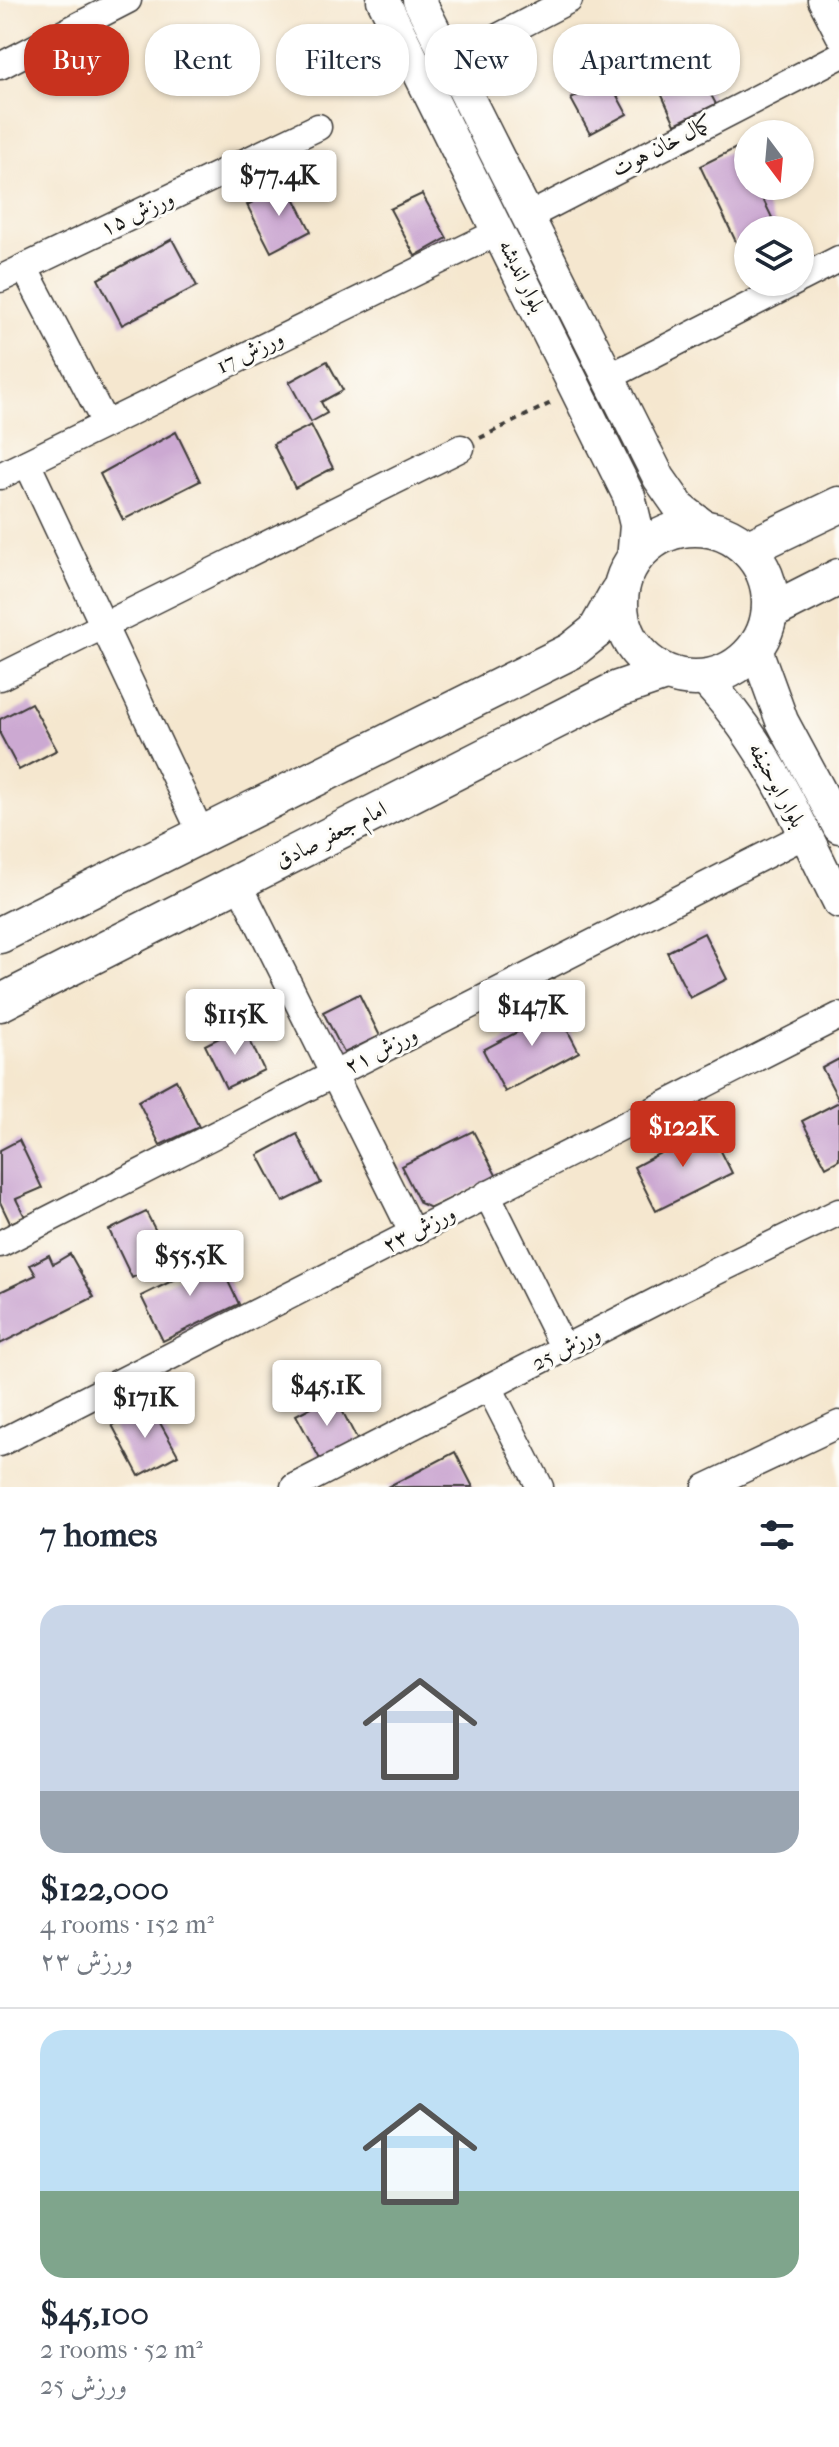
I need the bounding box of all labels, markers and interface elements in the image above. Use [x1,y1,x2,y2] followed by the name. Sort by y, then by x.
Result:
[24,24,129,96] chip: Buy
[145,24,260,96] chip: Rent
[276,24,409,96] chip: Filters
[425,24,537,96] chip: New
[553,24,740,96] chip: Apartment
[608,110,717,182] street label: کمال خان هوت
[734,120,814,200] north arrow
[734,120,814,296] map controls
[214,150,344,218] pin: $77.4K
[240,160,318,191] text: $77.4K
[96,185,178,241] street label: ورزش ۱۵
[734,216,814,296] button: layers
[493,235,551,317] street label: بلوار اندیشه
[212,325,288,379] street label: ورزش 17
[743,738,811,832] street label: بلوار ابوحنیفه
[271,796,394,880] street label: امام جعفر صادق
[476,980,588,1048] pin: $147K
[179,989,291,1057] pin: $115K
[497,990,567,1021] text: $147K
[204,999,266,1030] text: $115K
[340,1021,422,1079] street label: ورزش ۲۱
[627,1101,739,1169] pin: $122K
[648,1111,718,1142] text: $122K
[378,1200,460,1258] street label: ورزش ۲۳
[125,1230,255,1298] pin: $55.5K
[155,1240,225,1271] text: $55.5K
[527,1320,605,1376] street label: ورزش 25
[262,1360,392,1428] pin: $45.1K
[290,1370,364,1401] text: $45.1K
[89,1372,201,1440] pin: $171K
[113,1382,177,1413] text: $171K
[755,1513,799,1557] icon: filters
[40,1515,157,1555] text: 7 homes
[348,1657,492,1801] icon: home
[40,1869,169,1909] text: $122,000
[40,1909,214,1940] text: 4 rooms · 152 m²
[40,1945,133,1976] text: ورزش ۲۳
[348,2082,492,2226] icon: home
[40,2294,149,2334] text: $45,100
[40,2334,203,2365] text: 2 rooms · 52 m²
[40,2370,127,2401] text: ورزش 25

